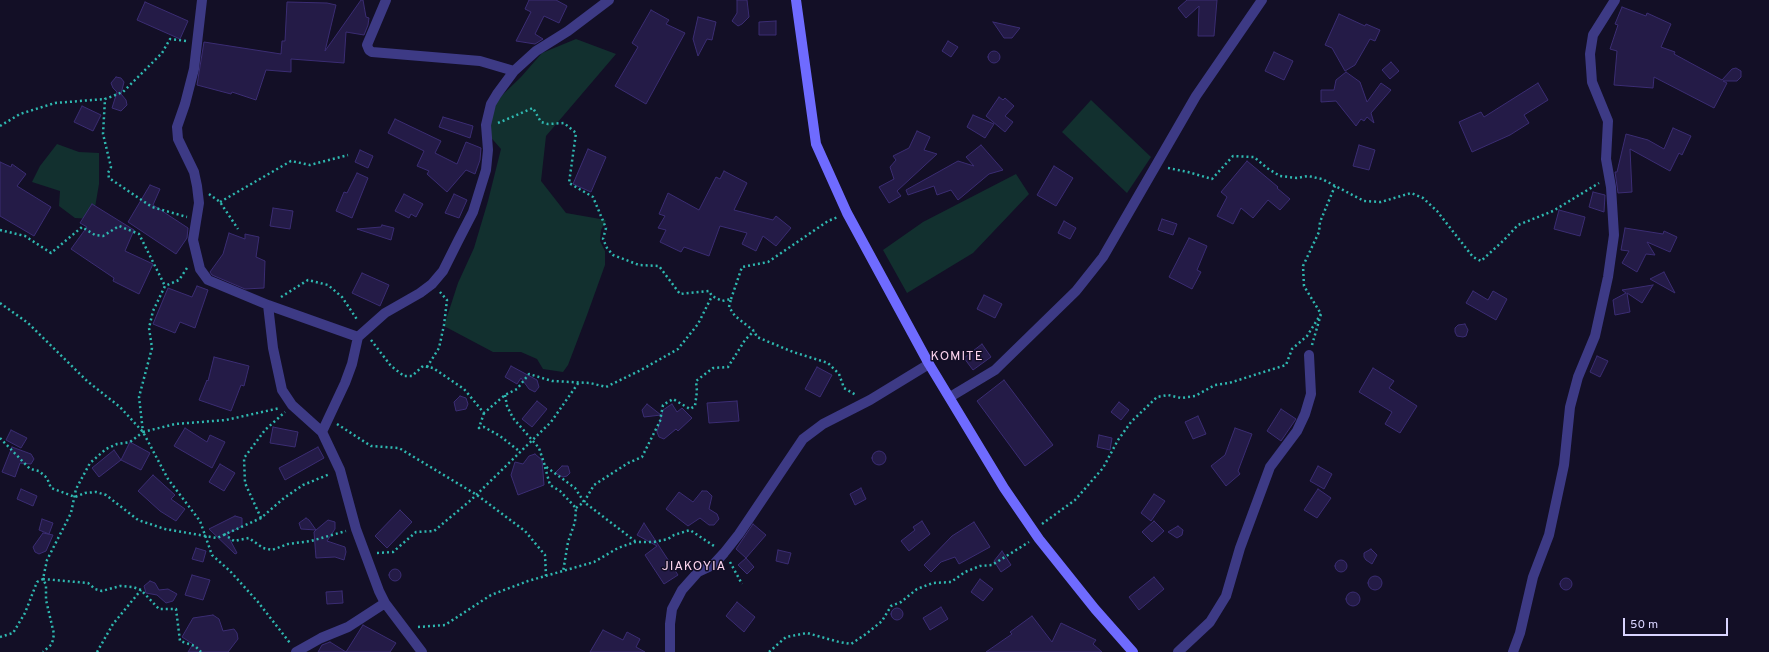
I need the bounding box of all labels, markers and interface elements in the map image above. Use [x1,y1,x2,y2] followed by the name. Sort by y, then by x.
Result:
[931,349,983,365] district label: KOMITE
[662,559,726,575] district label: JIAKOYIA
[1625,610,1730,636] scale bar
[1630,617,1658,633] text: 50 m

